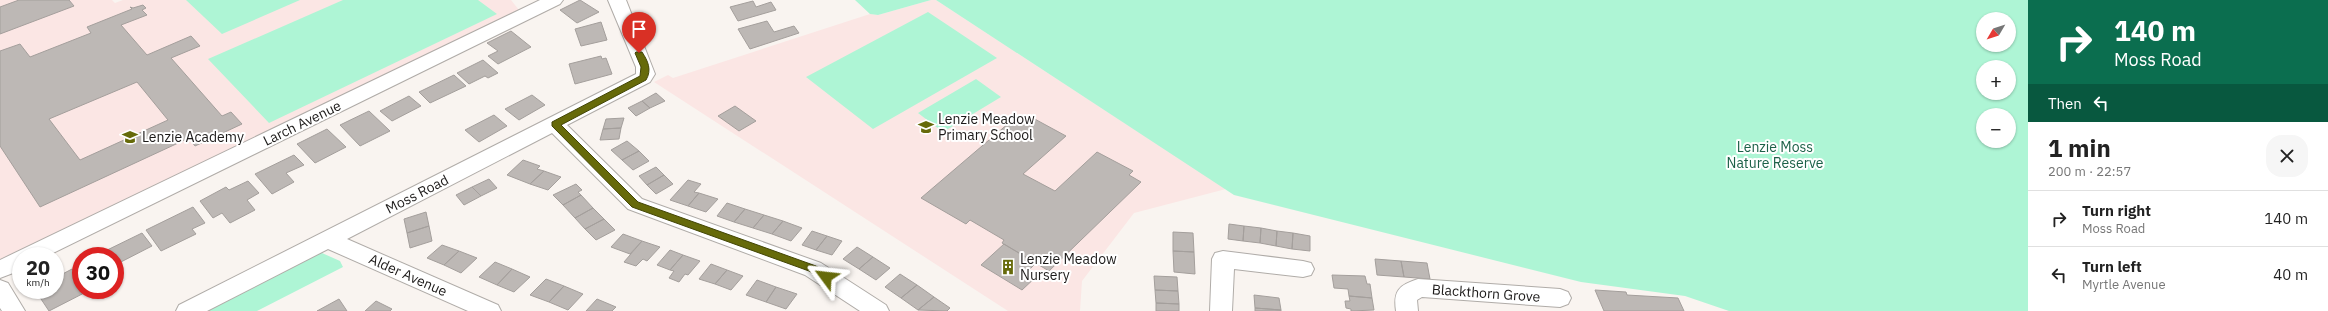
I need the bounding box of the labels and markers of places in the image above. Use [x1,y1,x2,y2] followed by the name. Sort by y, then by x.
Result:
[622,12,656,53] pin
[938,110,1035,144] place label: Lenzie Meadow Primary School
[917,118,935,136] school or university icon: Lenzie Meadow Primary School
[121,128,139,146] school or university icon: Lenzie Academy
[142,128,244,146] place label: Lenzie Academy
[1020,250,1117,284] place label: Lenzie Meadow Nursery
[999,258,1017,276] building icon: Lenzie Meadow Nursery

